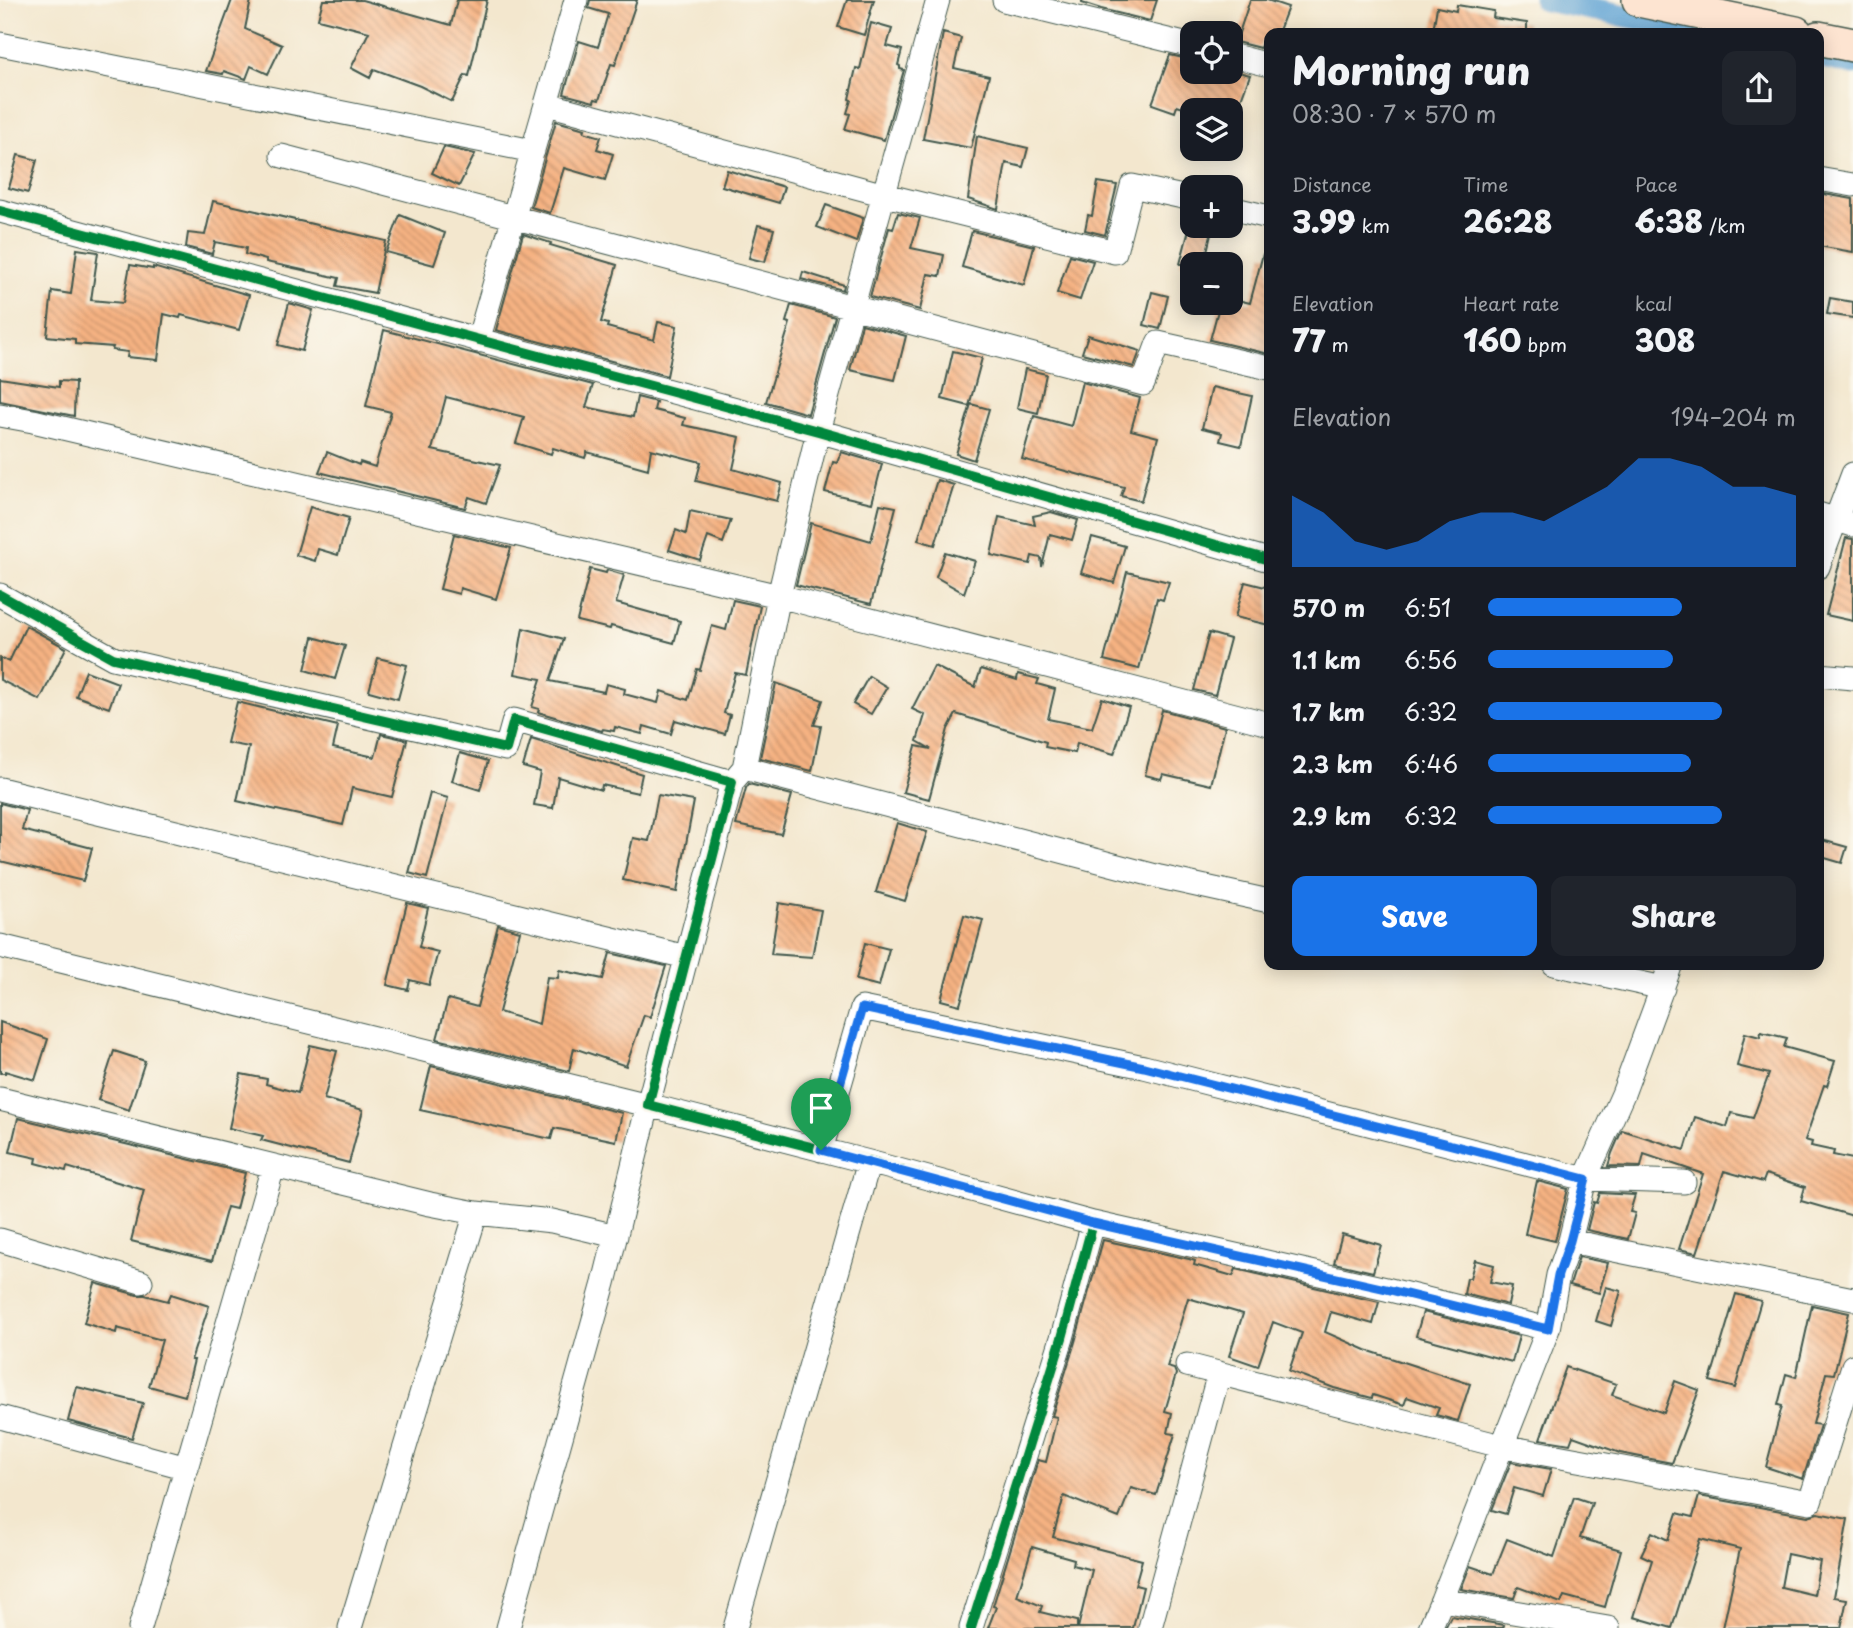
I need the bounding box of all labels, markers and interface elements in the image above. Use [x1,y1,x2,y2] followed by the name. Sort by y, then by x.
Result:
[1180,21,1243,315] map controls
[1180,21,1243,84] button: locate
[1292,41,1530,98] text: Morning run
[1722,51,1796,125] button: share
[1292,96,1496,131] text: 08:30 · 7 × 570 m
[1180,98,1243,161] button: layers
[1292,170,1372,198] text: Distance
[1463,170,1508,198] text: Time
[1635,170,1678,198] text: Pace
[1180,175,1243,238] button: +
[1292,198,1355,243] text: 3.99
[1463,198,1552,243] text: 26:28
[1635,198,1703,243] text: 6:38
[1355,211,1390,239] text: km
[1703,211,1746,239] text: /km
[1180,252,1243,315] button: −
[1292,289,1374,317] text: Elevation
[1463,289,1559,317] text: Heart rate
[1635,289,1673,317] text: kcal
[1292,317,1325,362] text: 77
[1463,317,1521,362] text: 160
[1635,317,1695,362] text: 308
[1325,330,1349,358] text: m
[1521,330,1567,358] text: bpm
[1292,399,1391,434] text: Elevation
[1671,399,1796,434] text: 194–204 m
[1292,590,1365,625] text: 570 m
[1404,590,1451,625] text: 6:51
[1292,642,1361,677] text: 1.1 km
[1404,642,1457,677] text: 6:56
[1292,694,1365,729] text: 1.7 km
[1404,694,1458,729] text: 6:32
[1292,746,1373,781] text: 2.3 km
[1404,746,1458,781] text: 6:46
[1292,798,1371,833] text: 2.9 km
[1404,798,1458,833] text: 6:32
[1292,876,1537,956] button: Save
[1551,876,1796,956] button: Share
[791,1078,851,1150] pin
[802,1089,840,1127] icon: arrive

